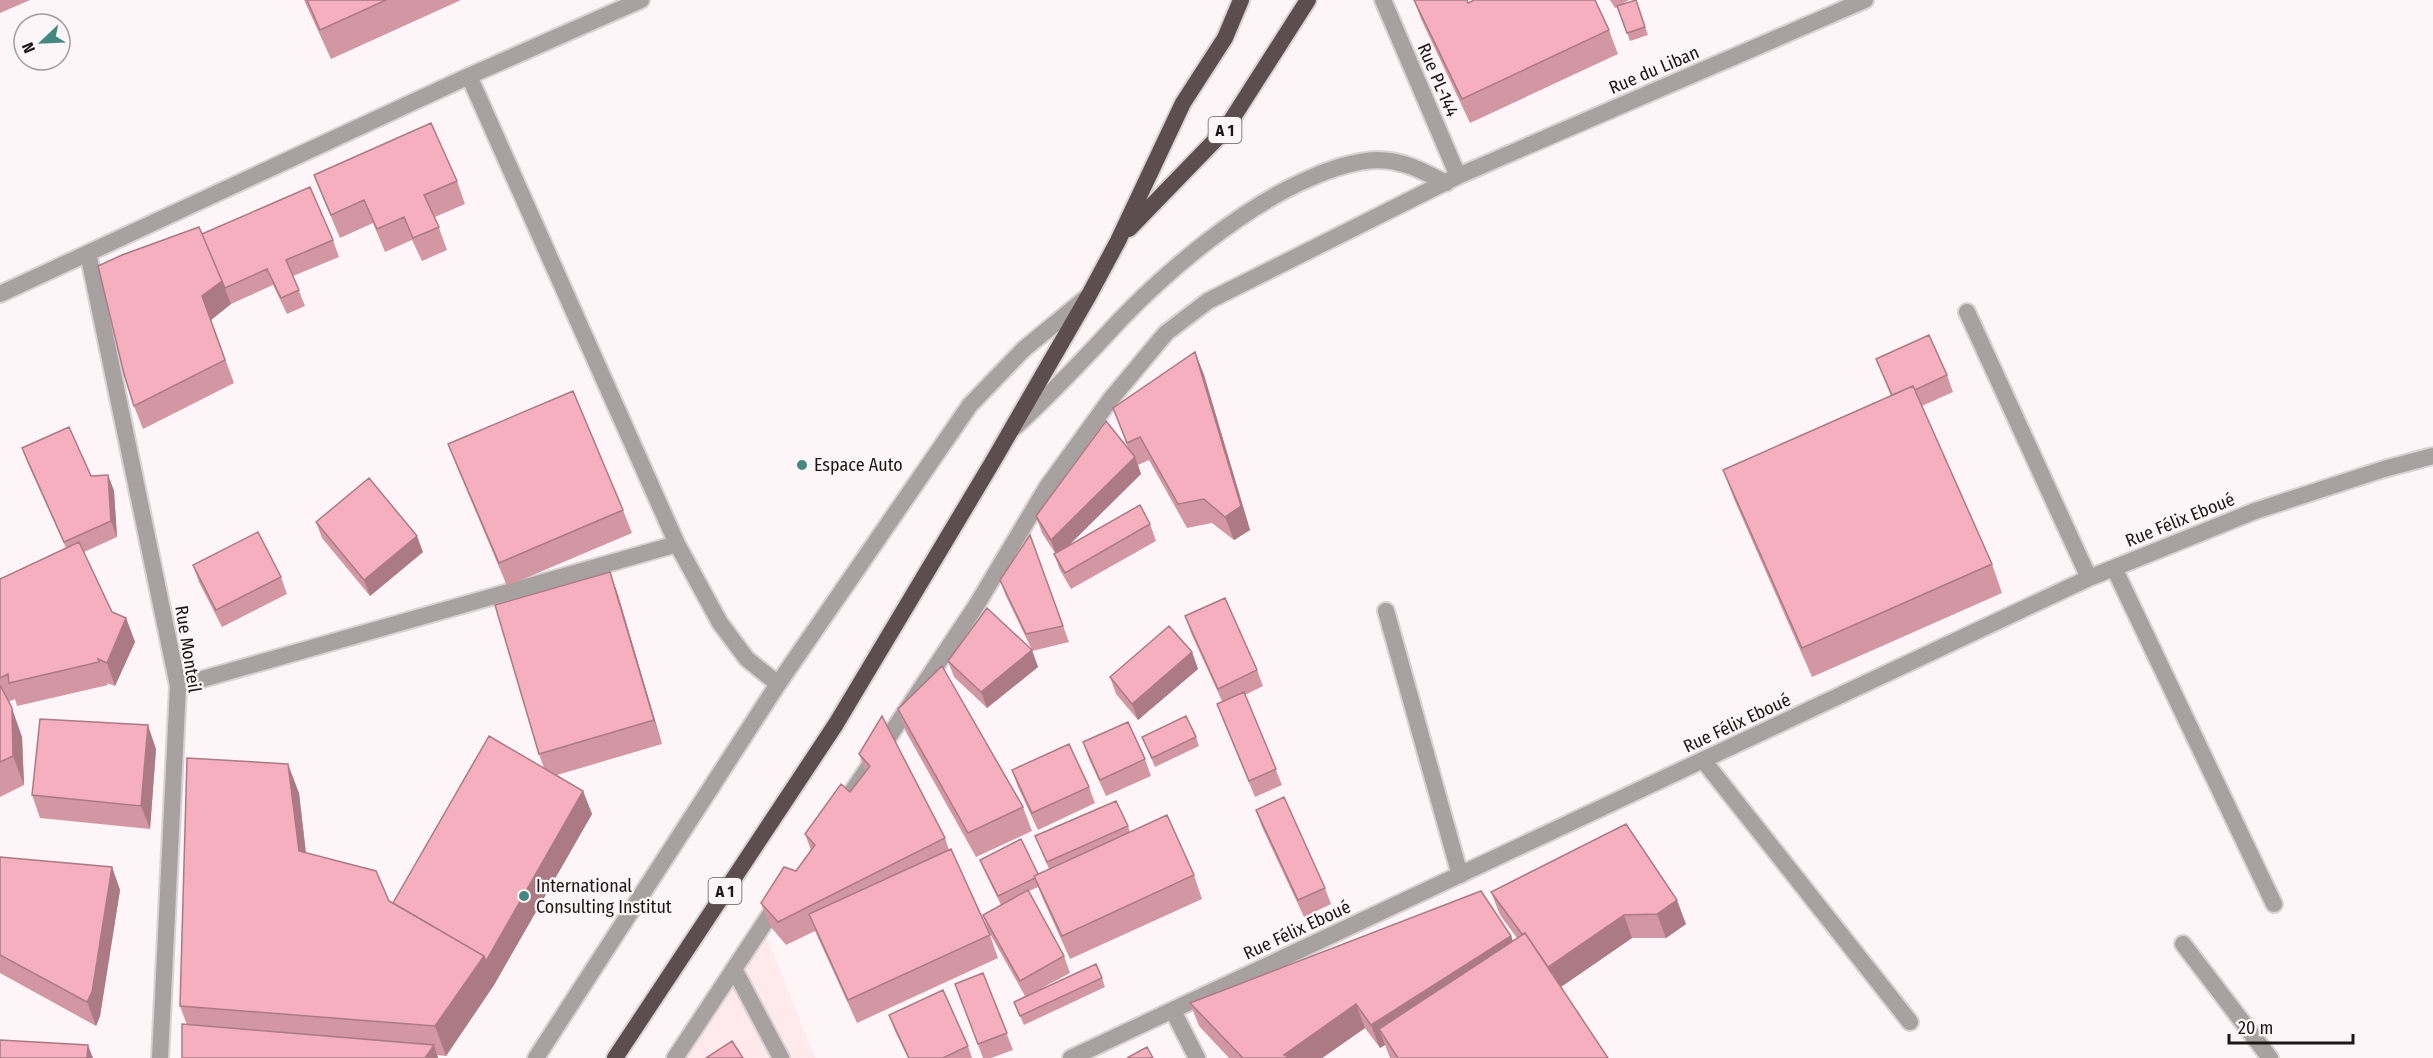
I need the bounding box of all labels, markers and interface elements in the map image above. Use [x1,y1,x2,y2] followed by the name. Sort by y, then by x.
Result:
[12,12,72,72] north arrow
[18,40,39,56] text: N
[1413,40,1463,120] street label: Rue PL-144
[1606,41,1702,99] street label: Rue du Liban
[1208,117,1242,143] road number: A 1
[814,454,903,476] place label: Espace Auto
[795,458,809,472] marker: Espace Auto
[2122,488,2238,552] street label: Rue Félix Eboué
[170,604,206,694] street label: Rue Monteil
[1680,689,1794,757] street label: Rue Félix Eboué
[536,875,672,918] place label: International Consulting Institut
[708,878,742,904] road number: A 1
[517,889,531,903] marker: International Consulting Institut
[1240,896,1354,964] street label: Rue Félix Eboué
[2229,1007,2354,1045] scale bar
[2238,1017,2273,1039] text: 20 m

